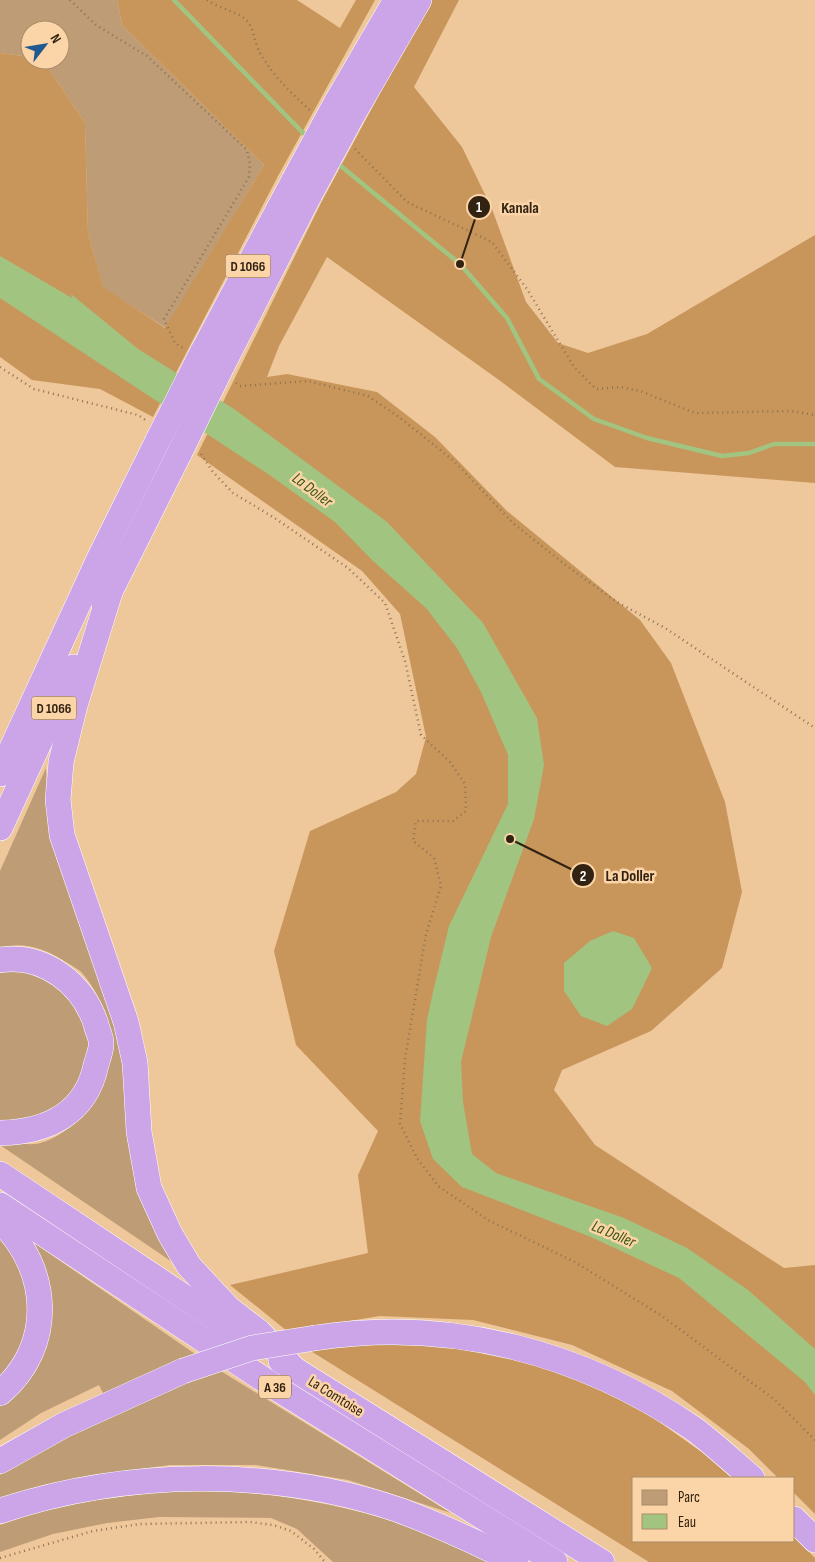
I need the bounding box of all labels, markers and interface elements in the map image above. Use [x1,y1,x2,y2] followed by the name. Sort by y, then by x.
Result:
[20,20,70,70] north arrow
[47,31,65,46] text: N
[466,192,549,223] callout: Kanala
[476,198,482,217] text: 1
[501,199,539,218] text: Kanala
[226,255,270,278] road number: D 1066
[288,469,336,512] water label: La Doller
[32,696,76,720] road number: D 1066
[570,860,664,891] callout: La Doller
[580,867,586,886] text: 2
[606,867,655,886] text: La Doller
[589,1217,638,1252] water label: La Doller
[305,1372,367,1421] street label: La Comtoise
[259,1375,291,1398] road number: A 36
[632,1477,795,1542] legend
[678,1488,700,1507] text: Parc
[678,1513,696,1532] text: Eau

